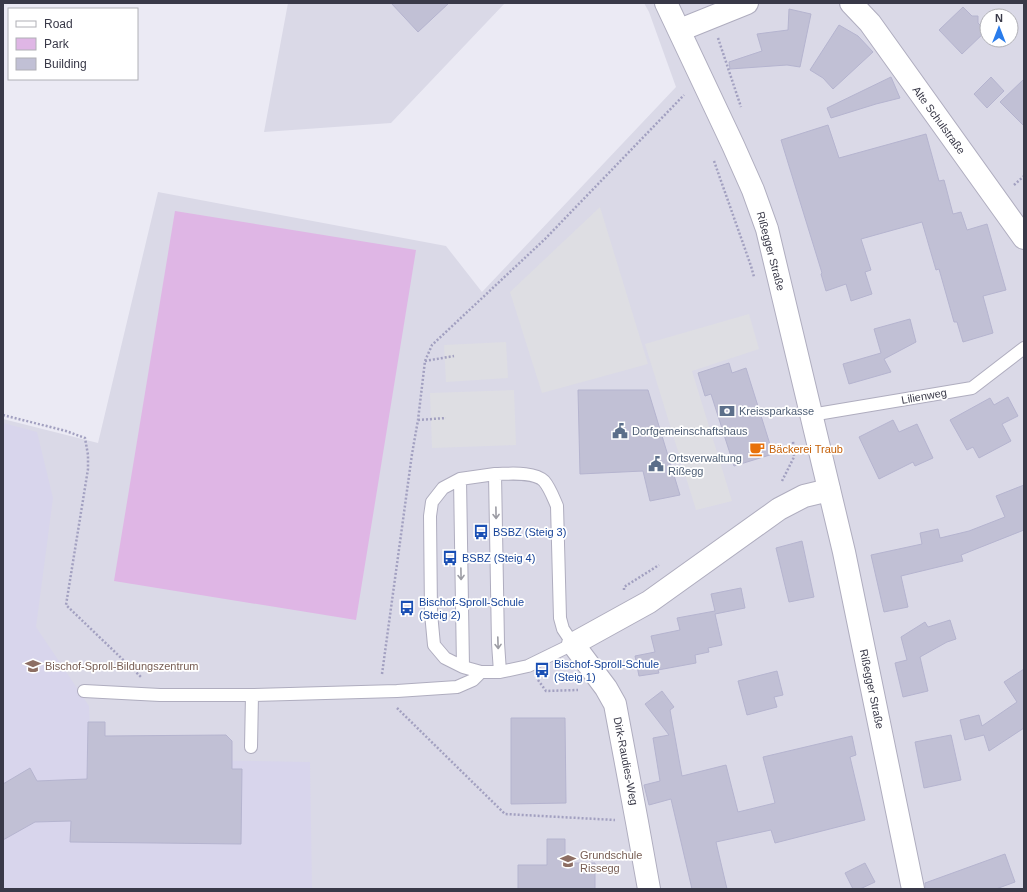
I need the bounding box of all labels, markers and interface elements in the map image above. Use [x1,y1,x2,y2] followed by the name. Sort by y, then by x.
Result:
[8,8,138,80] legend
[979,8,1019,48] north arrow
[995,12,1003,24] text: N
[44,17,73,31] text: Road
[44,37,70,51] text: Park
[44,57,87,71] text: Building
[910,84,968,156] street label: Alte Schulstraße
[755,210,787,292] street label: Rißegger Straße
[900,386,948,406] street label: Lilienweg
[718,402,736,420] bank icon: Kreissparkasse
[739,405,814,417] place label: Kreissparkasse
[611,422,629,440] public building icon: Dorfgemeinschaftshaus
[632,425,748,437] place label: Dorfgemeinschaftshaus
[748,440,766,458] cafe icon: Bäckerei Traub
[769,443,843,455] place label: Bäckerei Traub
[668,452,742,477] place label: Ortsverwaltung Rißegg
[647,455,665,473] public building icon: Ortsverwaltung Rißegg
[492,506,500,519] one-way arrow
[472,523,490,541] bus stop icon: BSBZ (Steig 3)
[493,526,566,538] place label: BSBZ (Steig 3)
[441,549,459,567] bus stop icon: BSBZ (Steig 4)
[462,552,535,564] place label: BSBZ (Steig 4)
[457,567,465,580] one-way arrow
[419,596,524,621] place label: Bischof-Sproll-Schule (Steig 2)
[398,599,416,617] bus stop icon: Bischof-Sproll-Schule (Steig 2)
[494,636,502,649] one-way arrow
[858,648,886,730] street label: Rißegger Straße
[24,657,42,675] school or university icon: Bischof-Sproll-Bildungszentrum
[554,658,659,683] place label: Bischof-Sproll-Schule (Steig 1)
[45,660,198,672] place label: Bischof-Sproll-Bildungszentrum
[533,661,551,679] bus stop icon: Bischof-Sproll-Schule (Steig 1)
[612,716,640,806] street label: Dirk-Raudies-Weg
[580,849,642,874] place label: Grundschule Rissegg
[559,852,577,870] school or university icon: Grundschule Rissegg

